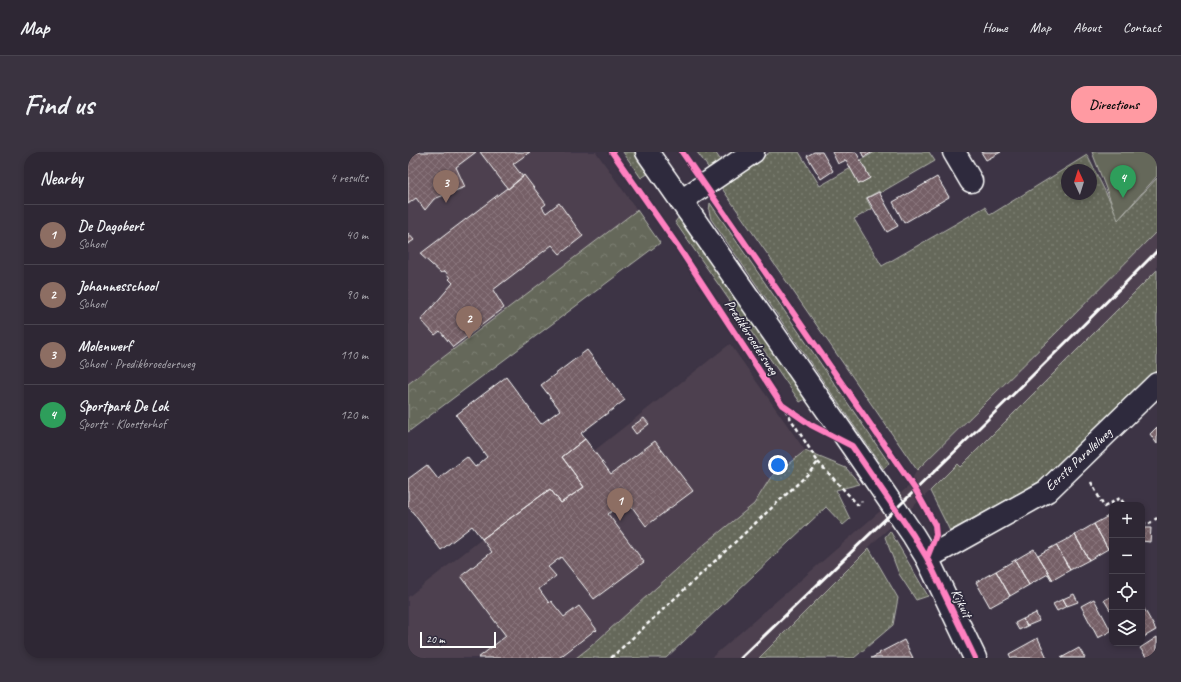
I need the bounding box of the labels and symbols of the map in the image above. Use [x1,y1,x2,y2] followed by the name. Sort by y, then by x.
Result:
[1061,164,1097,200] north arrow
[1110,165,1136,198] pin: 4
[433,170,459,203] pin: 3
[721,296,783,379] street label: Predikbroedersweg
[456,306,482,339] pin: 2
[1041,423,1116,495] street label: Eerste Parallelweg
[768,455,788,475] your location
[607,488,633,521] pin: 1
[947,586,977,623] street label: Kijkuit
[420,630,496,649] scale bar

